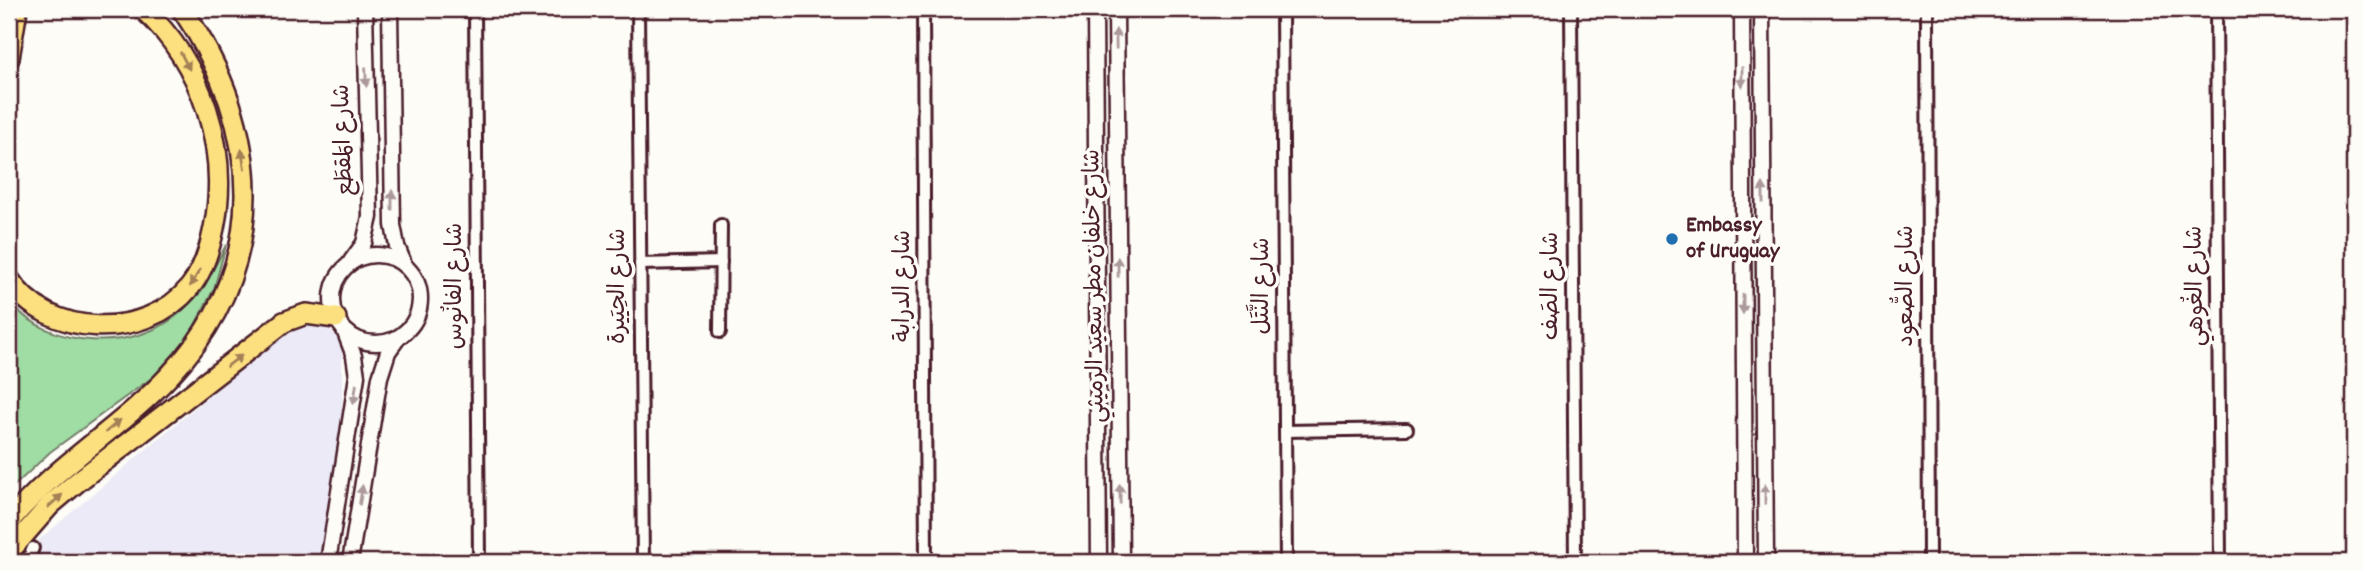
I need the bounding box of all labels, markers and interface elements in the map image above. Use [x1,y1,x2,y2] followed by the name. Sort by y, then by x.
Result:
[1110,28,1122,50] one-way arrow
[179,52,191,71] one-way arrow
[361,66,372,88] one-way arrow
[1736,66,1748,88] one-way arrow
[327,83,363,197] street label: شارع المَقطَع
[237,148,248,170] one-way arrow
[1077,149,1116,423] street label: شارع خلفان مطر سعيد الرميثي
[1757,182,1769,204] one-way arrow
[386,188,398,210] one-way arrow
[1686,210,1781,269] place label: Embassy of Uruguay
[440,223,473,349] street label: شارع الفانُوس
[1889,225,1924,347] street label: شارع الصُّعود
[2179,225,2216,347] street label: شارع الغُوهي
[603,228,636,344] street label: شارع الحِيَيرة
[888,230,921,342] street label: شارع الدرابة
[1664,231,1680,247] marker: Embassy of Uruguay
[1536,232,1569,340] street label: شارع الصَف
[1245,237,1280,335] street label: شارع النَّتَل
[1112,255,1124,277] one-way arrow
[188,269,201,288] one-way arrow
[1738,294,1749,316] one-way arrow
[224,354,242,369] one-way arrow
[349,383,360,405] one-way arrow
[104,419,121,434] one-way arrow
[1114,483,1126,505] one-way arrow
[1760,483,1771,505] one-way arrow
[356,484,367,506] one-way arrow
[46,494,63,510] one-way arrow

